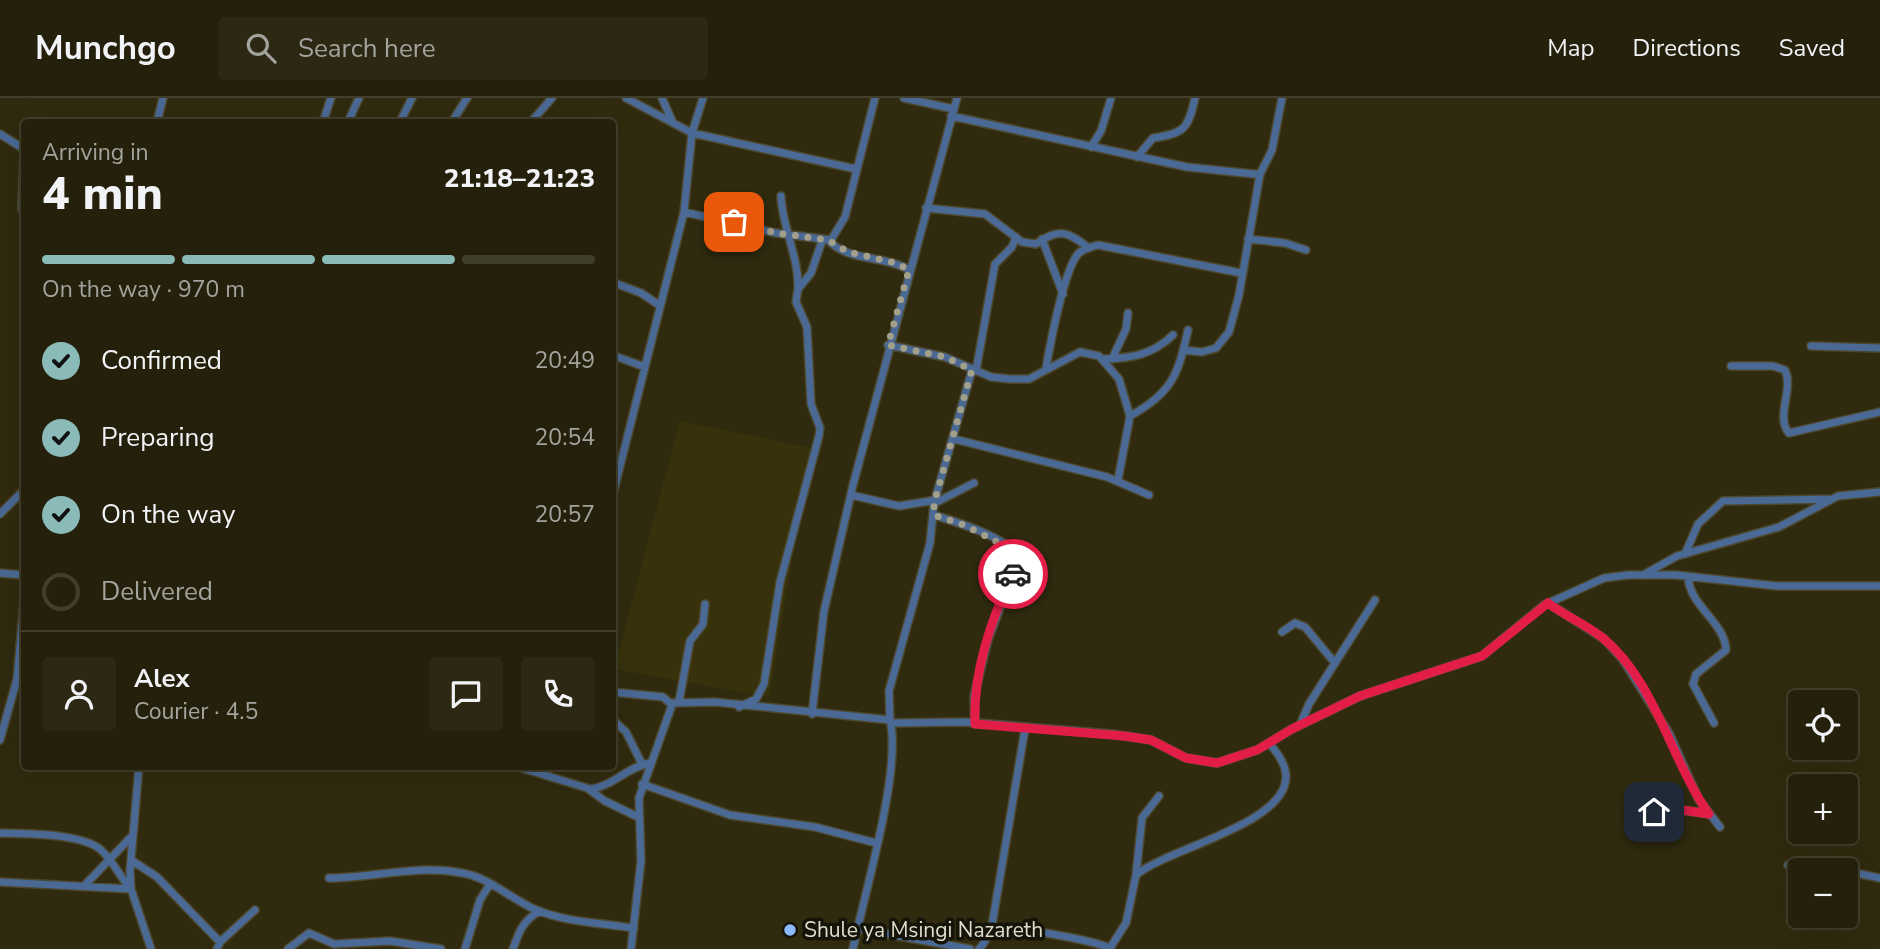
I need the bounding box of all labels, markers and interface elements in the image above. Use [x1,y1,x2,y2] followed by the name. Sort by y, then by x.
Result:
[218,17,708,80] search box
[35,26,176,71] text: Munchgo
[242,29,280,67] icon: search
[298,31,436,66] text: Search here
[1547,32,1594,64] text: Map
[1632,32,1741,64] text: Directions
[1779,32,1845,64] text: Saved
[42,137,149,168] text: Arriving in
[444,161,595,196] text: 21:18–21:23
[42,162,163,225] text: 4 min
[704,192,764,252] pin
[715,203,753,241] icon: bag
[42,274,245,305] text: On the way · 970 m
[42,342,80,380] icon: check
[101,343,222,378] text: Confirmed
[535,345,595,376] text: 20:49
[42,419,80,457] icon: check
[101,420,214,455] text: Preparing
[535,422,595,453] text: 20:54
[42,496,80,534] icon: check
[101,497,235,532] text: On the way
[535,499,595,530] text: 20:57
[978,539,1048,609] courier
[994,555,1032,593] icon: car
[101,574,213,609] text: Delivered
[42,657,116,731] button: person
[429,657,503,731] button: chat
[521,657,595,731] button: phone
[134,661,190,696] text: Alex
[1788,690,1858,928] map controls
[1788,690,1858,760] button: locate
[134,696,258,727] text: Courier · 4.5
[1788,774,1858,844] button: +
[1624,782,1684,842] pin
[1635,793,1673,831] icon: home
[1788,858,1858,928] button: −
[804,916,1043,944] place label: Shule ya Msingi Nazareth
[782,922,798,938] marker: Shule ya Msingi Nazareth

